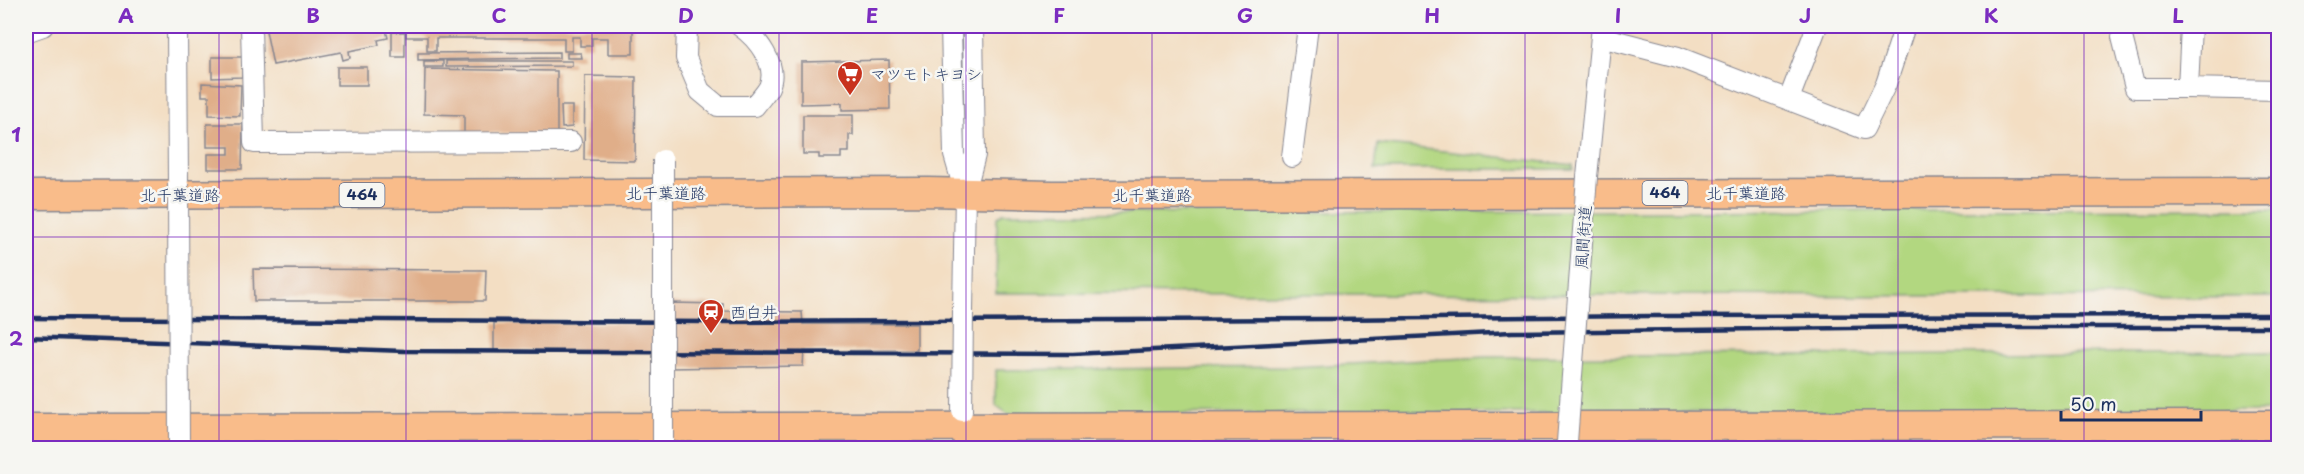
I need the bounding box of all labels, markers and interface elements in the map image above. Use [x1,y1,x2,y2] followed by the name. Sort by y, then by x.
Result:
[118,0,134,30] text: A
[306,0,320,30] text: B
[491,0,507,30] text: C
[678,0,694,30] text: D
[866,0,878,30] text: E
[1053,0,1065,30] text: F
[1237,0,1253,30] text: G
[1424,0,1440,30] text: H
[1615,0,1621,30] text: I
[1799,0,1811,30] text: J
[1984,0,1999,30] text: K
[2172,0,2184,30] text: L
[835,59,865,97] supermarket icon: マツモトキヨシ
[870,61,982,85] place label: マツモトキヨシ
[11,119,21,149] text: 1
[626,180,706,204] street label: 北千葉道路
[1706,180,1786,204] street label: 北千葉道路
[1642,181,1688,205] road number: 464
[140,182,220,206] street label: 北千葉道路
[1112,182,1192,206] street label: 北千葉道路
[340,183,385,207] road number: 464
[1568,204,1596,270] street label: 風間街道
[696,297,726,335] station icon: 西白井
[730,299,778,323] place label: 西白井
[9,323,23,353] text: 2
[2061,384,2200,422] scale bar
[2070,390,2117,417] text: 50 m

